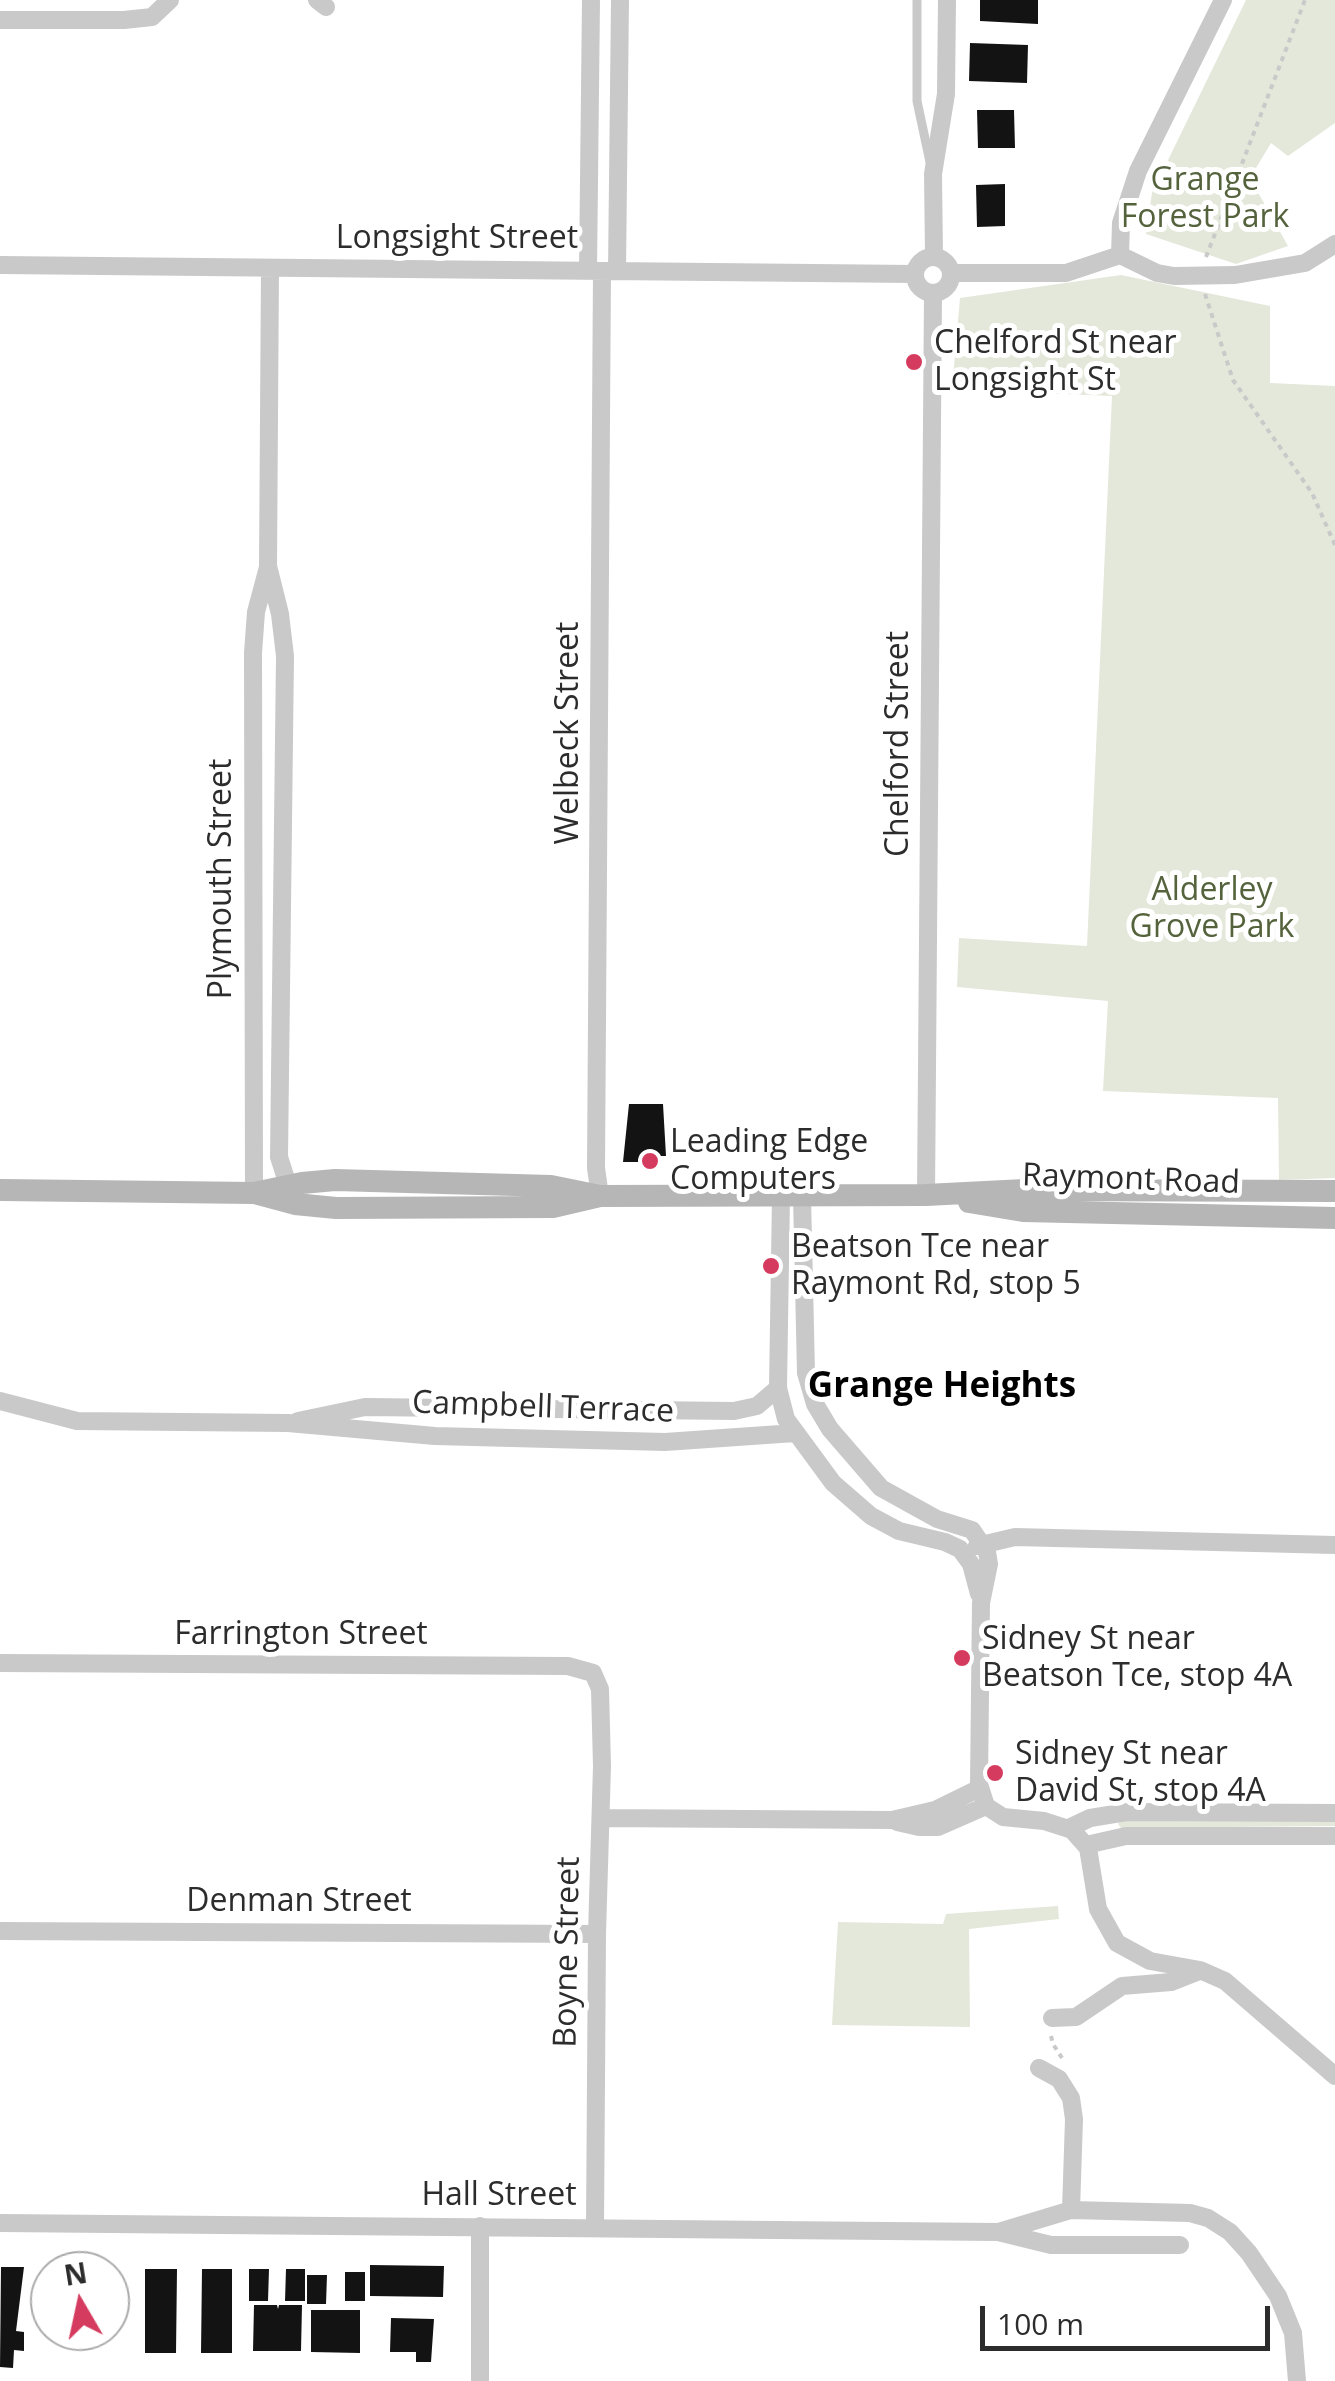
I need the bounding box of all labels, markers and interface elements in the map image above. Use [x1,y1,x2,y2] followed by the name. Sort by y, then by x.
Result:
[1121,162,1289,237] park label: Grange Forest Park
[336,220,578,258] street label: Longsight Street
[934,325,1177,400] place label: Chelford St near Longsight St
[903,351,925,373] marker: Chelford St near Longsight St
[550,622,588,844] street label: Welbeck Street
[880,631,918,857] street label: Chelford Street
[203,759,241,999] street label: Plymouth Street
[1130,872,1294,947] park label: Alderley Grove Park
[670,1124,868,1199] place label: Leading Edge Computers
[639,1150,661,1172] marker: Leading Edge Computers
[1021,1157,1241,1203] street label: Raymont Road
[791,1229,1081,1304] place label: Beatson Tce near Raymont Rd, stop 5
[760,1255,782,1277] marker: Beatson Tce near Raymont Rd, stop 5
[808,1366,1076,1408] district label: Grange Heights
[411,1384,675,1432] street label: Campbell Terrace
[174,1616,428,1654] street label: Farrington Street
[982,1621,1292,1696] place label: Sidney St near Beatson Tce, stop 4A
[951,1647,973,1669] marker: Sidney St near Beatson Tce, stop 4A
[1015,1736,1266,1811] place label: Sidney St near David St, stop 4A
[984,1762,1006,1784] marker: Sidney St near David St, stop 4A
[547,1856,589,2048] street label: Boyne Street
[186,1883,412,1921] street label: Denman Street
[421,2177,577,2215] street label: Hall Street
[30,2251,130,2351] north arrow
[61,2253,90,2294] text: N
[985,2286,1275,2348] scale bar
[997,2303,1084,2344] text: 100 m

